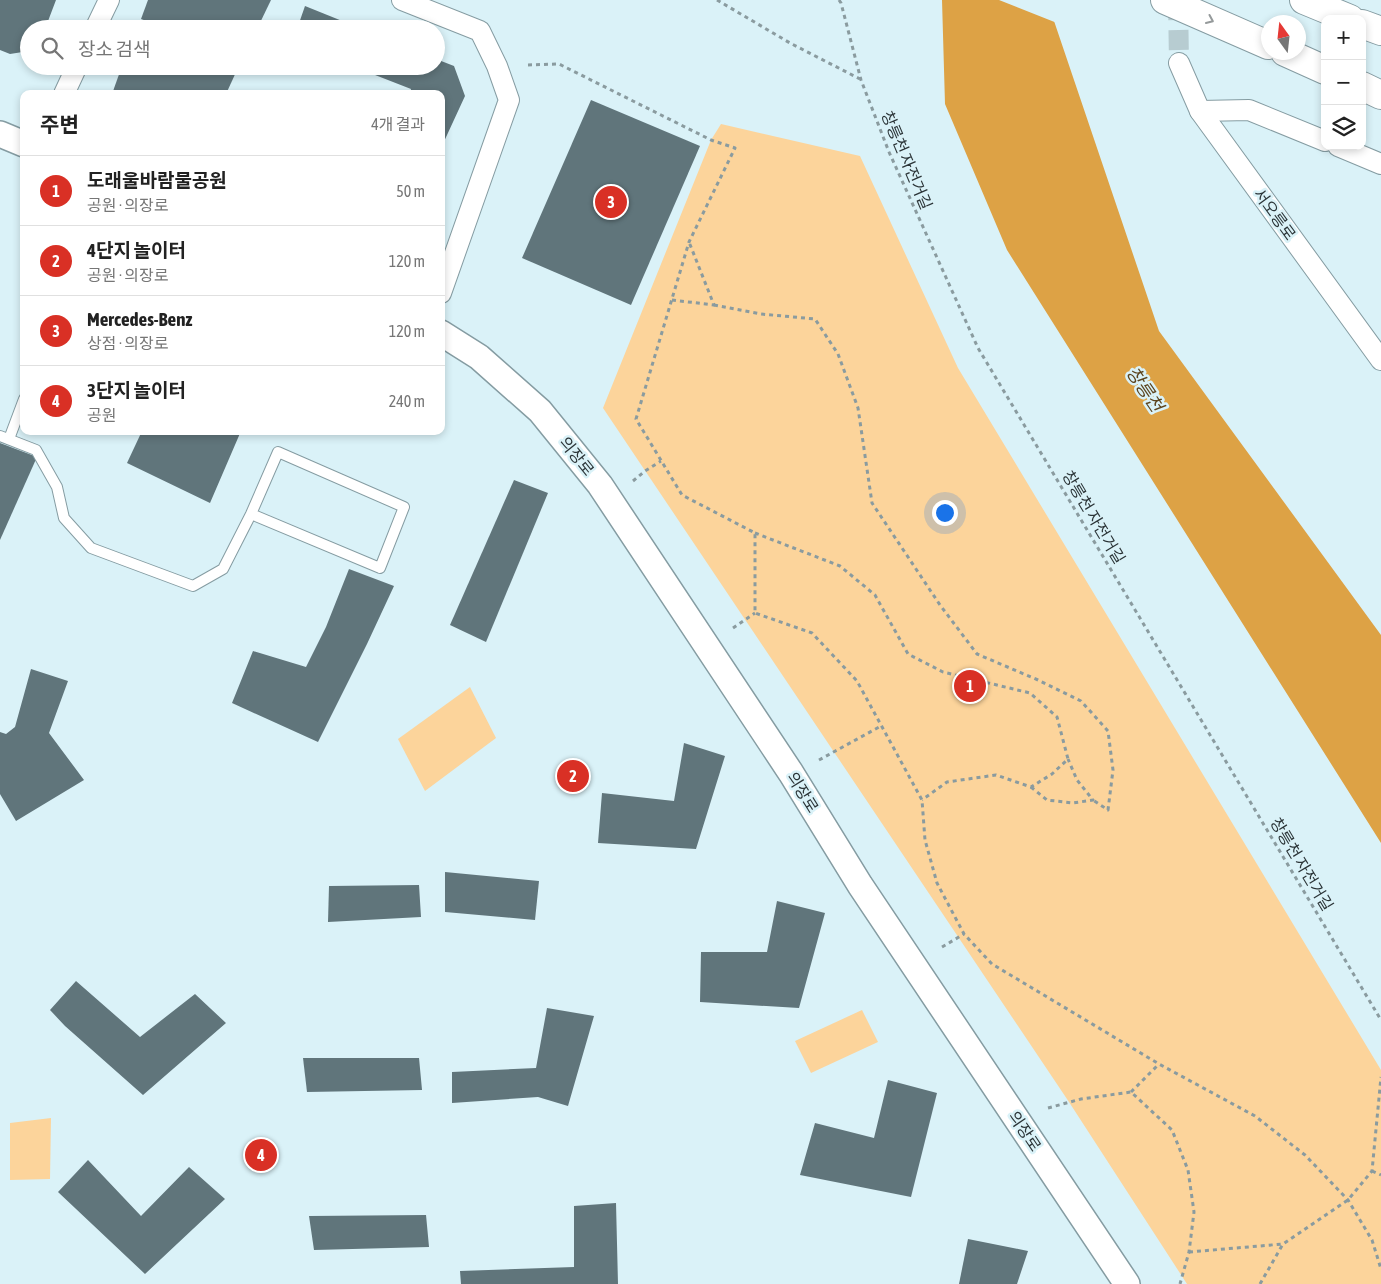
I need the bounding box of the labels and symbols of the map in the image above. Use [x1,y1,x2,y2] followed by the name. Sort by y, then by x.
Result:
[1205,13,1214,24] one-way arrow
[1261,15,1306,60] north arrow
[878,108,936,212] street label: 창릉천 자전거길
[595,183,627,221] pin: 3
[1250,185,1300,243] street label: 서오릉로
[1122,363,1169,417] water label: 창릉천
[556,433,598,479] street label: 의장로
[1059,467,1129,567] street label: 창릉천 자전거길
[932,500,958,526] your location
[954,667,986,705] pin: 1
[557,757,589,795] pin: 2
[784,769,822,816] street label: 의장로
[1267,814,1337,914] street label: 창릉천 자전거길
[1005,1108,1045,1155] street label: 의장로
[245,1136,277,1174] pin: 4

